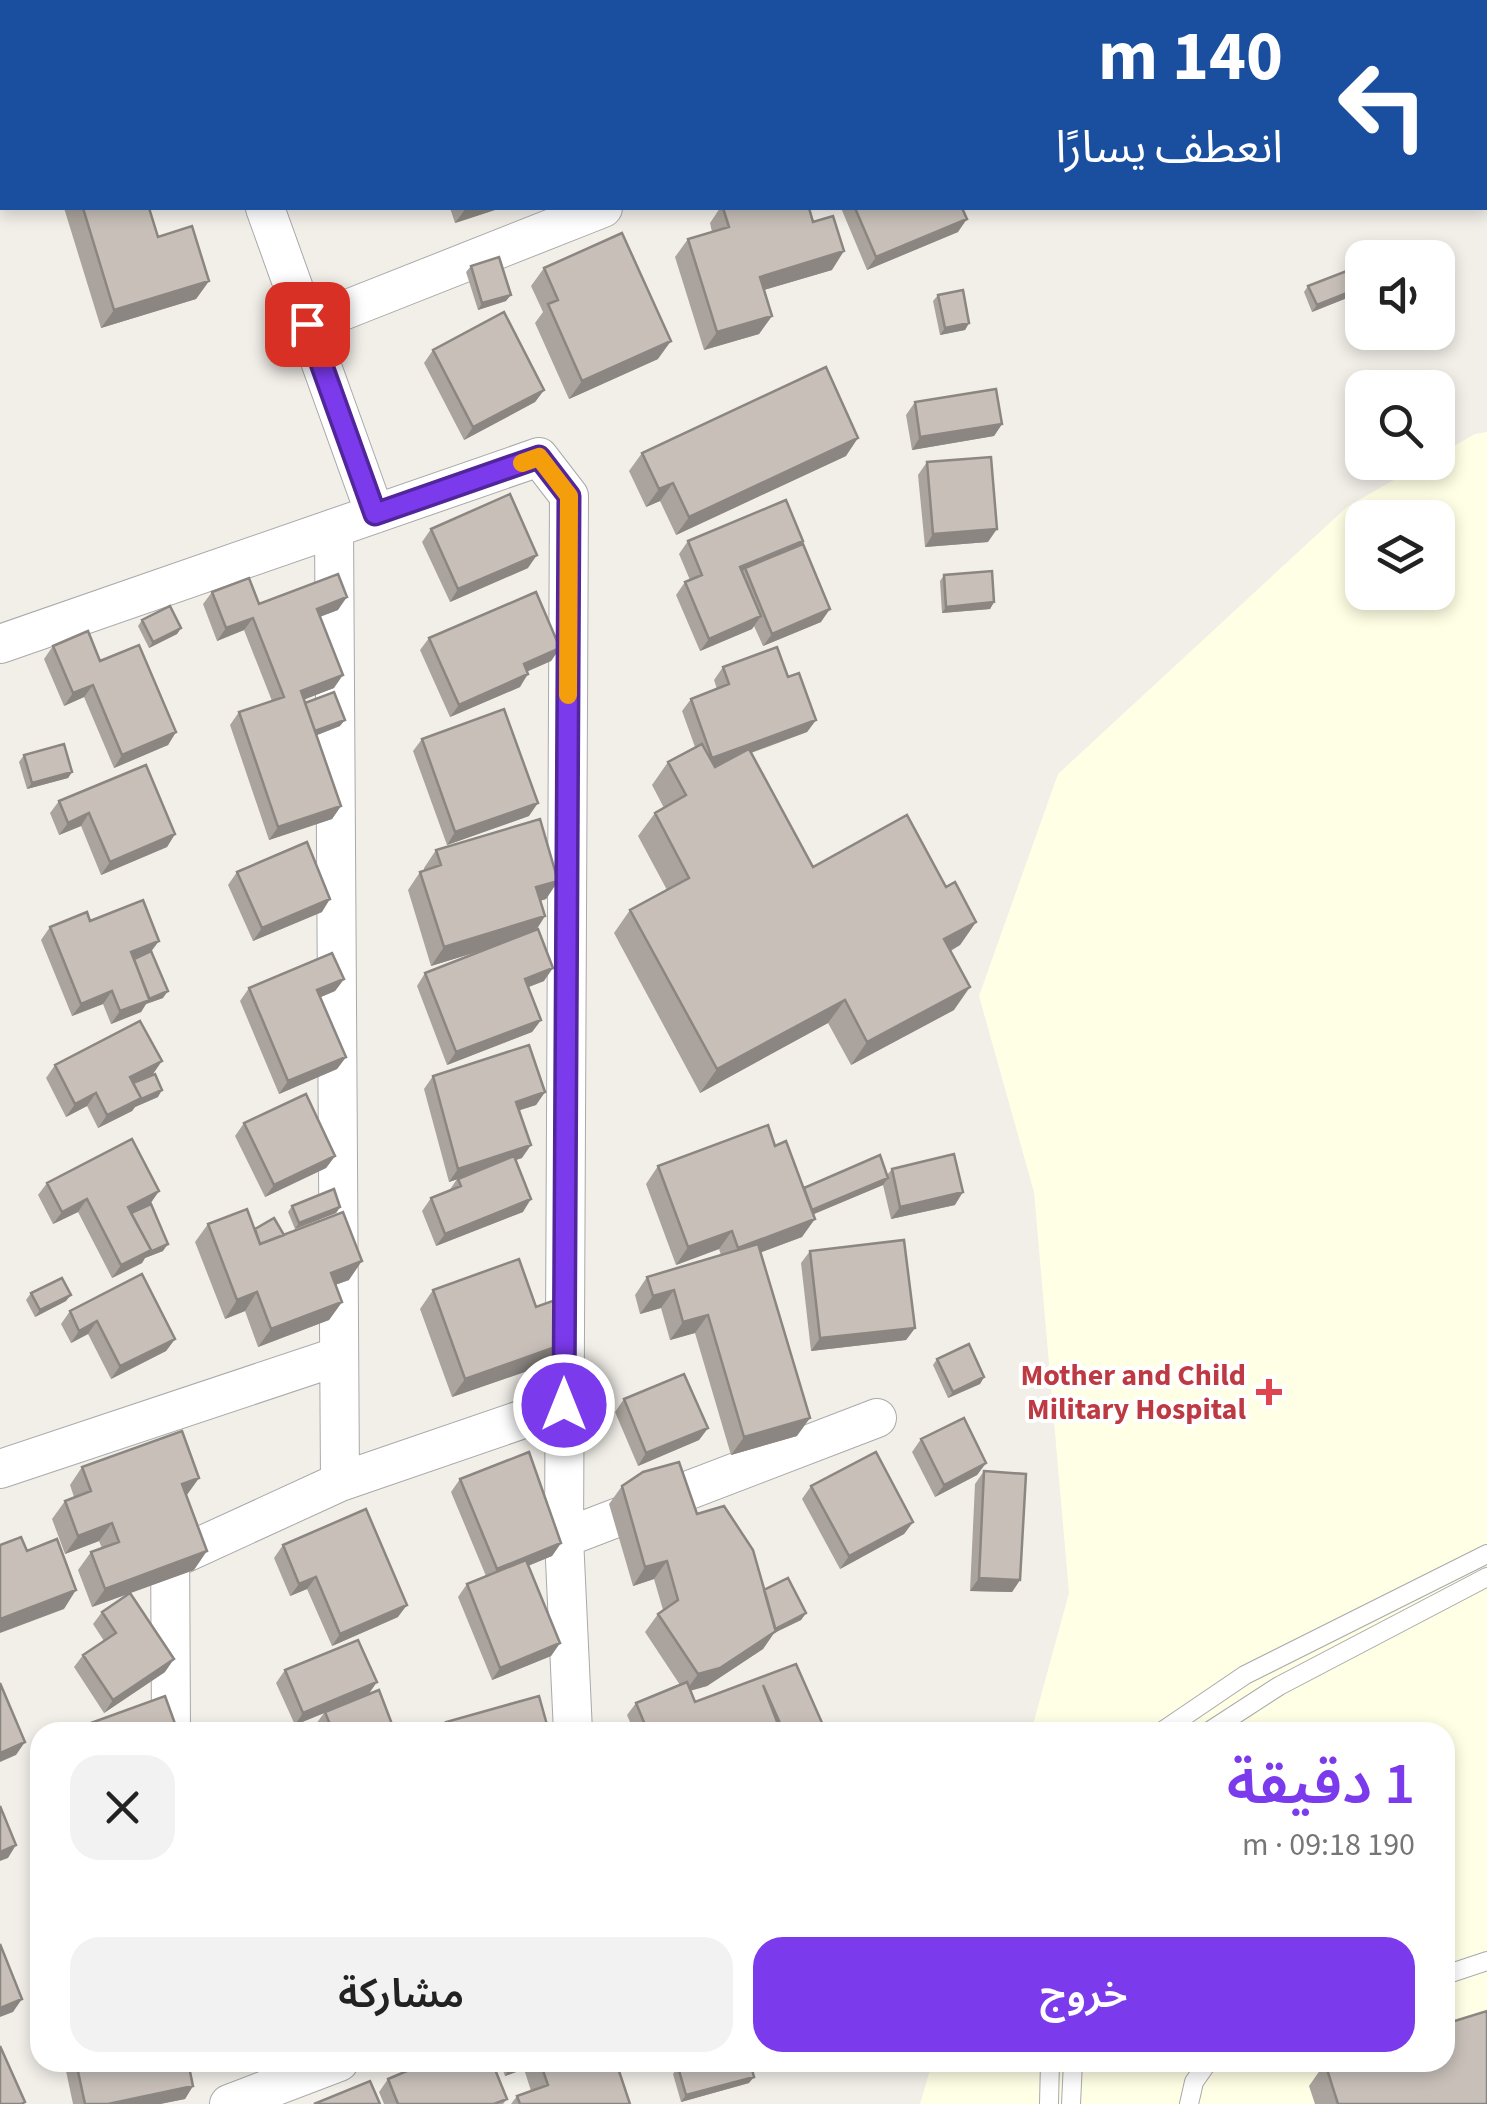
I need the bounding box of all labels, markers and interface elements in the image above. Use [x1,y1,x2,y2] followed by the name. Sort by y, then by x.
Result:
[1098,7,1283,107] text: 140 m
[1318,40,1448,170] icon: left
[1055,116,1283,180] text: انعطف يسارًا
[1345,240,1455,610] map controls
[1345,240,1455,350] button: sound
[265,282,350,367] pin
[280,297,335,352] icon: arrive
[1345,370,1455,480] button: search
[1345,500,1455,610] button: layers
[512,1353,616,1457] position arrow
[1020,1354,1246,1431] place label: Mother and Child Military Hospital
[1256,1379,1282,1405] marker: Mother and Child Military Hospital
[1227,1742,1415,1827] text: 1 دقيقة
[70,1755,175,1860] button: close
[1242,1822,1415,1868] text: 190 m · 09:18
[70,1937,733,2052] button: مشاركة
[753,1937,1415,2052] button: خروج

